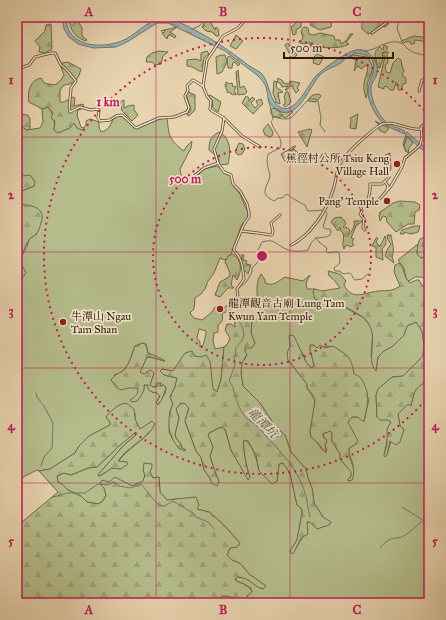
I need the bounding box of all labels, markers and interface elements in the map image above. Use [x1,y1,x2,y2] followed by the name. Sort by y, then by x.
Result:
[84,4,94,20] text: A
[219,4,228,20] text: B
[353,4,362,20] text: C
[284,34,393,60] scale bar
[290,41,322,55] text: 500 m
[8,72,14,88] text: 1
[432,72,438,88] text: 1
[97,95,120,109] text: 1 km
[286,152,390,178] place label: 蕉徑村公所 Tsiu Keng Village Hall
[392,159,402,169] marker: 蕉徑村公所 Tsiu Keng Village Hall
[169,172,202,186] text: 500 m
[8,187,15,203] text: 2
[432,187,439,203] text: 2
[319,195,379,208] place label: Pang' Temple
[382,196,392,206] marker: Pang' Temple
[255,249,269,263] centre of rings
[228,297,345,323] place label: 龍潭觀音古廟 Lung Tam Kwun Yam Temple
[8,303,14,319] text: 3
[432,303,438,319] text: 3
[215,304,225,314] marker: 龍潭觀音古廟 Lung Tam Kwun Yam Temple
[71,310,131,336] place label: 牛潭山 Ngau Tam Shan
[58,317,68,327] marker: 牛潭山 Ngau Tam Shan
[245,405,282,442] water label: 龍潭坑
[7,418,15,434] text: 4
[431,418,439,434] text: 4
[8,533,15,549] text: 5
[432,533,439,549] text: 5
[84,602,94,618] text: A
[219,602,228,618] text: B
[353,602,362,618] text: C

